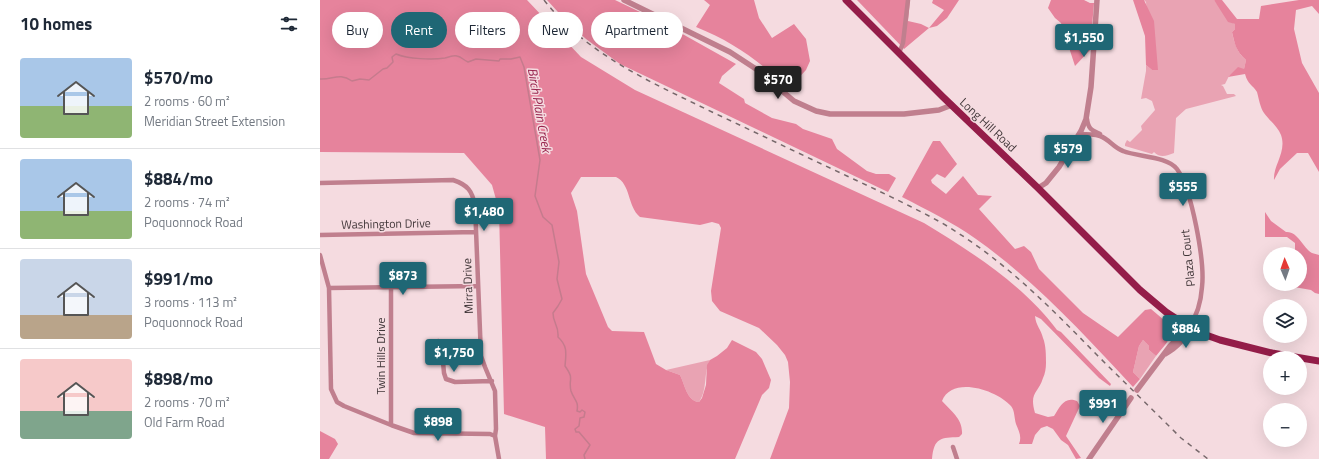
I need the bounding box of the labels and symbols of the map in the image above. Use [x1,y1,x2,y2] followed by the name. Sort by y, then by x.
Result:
[1051,24,1117,58] pin: $1,550
[523,66,558,156] water label: Birch Plain Creek
[754,66,802,100] pin: $570
[955,93,1021,156] street label: Long Hill Road
[1044,135,1092,169] pin: $579
[1159,173,1207,207] pin: $555
[451,198,517,232] pin: $1,480
[341,213,431,234] street label: Washington Drive
[1175,228,1200,288] street label: Plaza Court
[1263,247,1307,291] north arrow
[457,258,478,314] street label: Mirra Drive
[379,262,427,296] pin: $873
[1162,315,1210,349] pin: $884
[371,317,390,395] street label: Twin Hills Drive
[421,339,487,373] pin: $1,750
[1079,390,1127,424] pin: $991
[414,408,462,442] pin: $898

